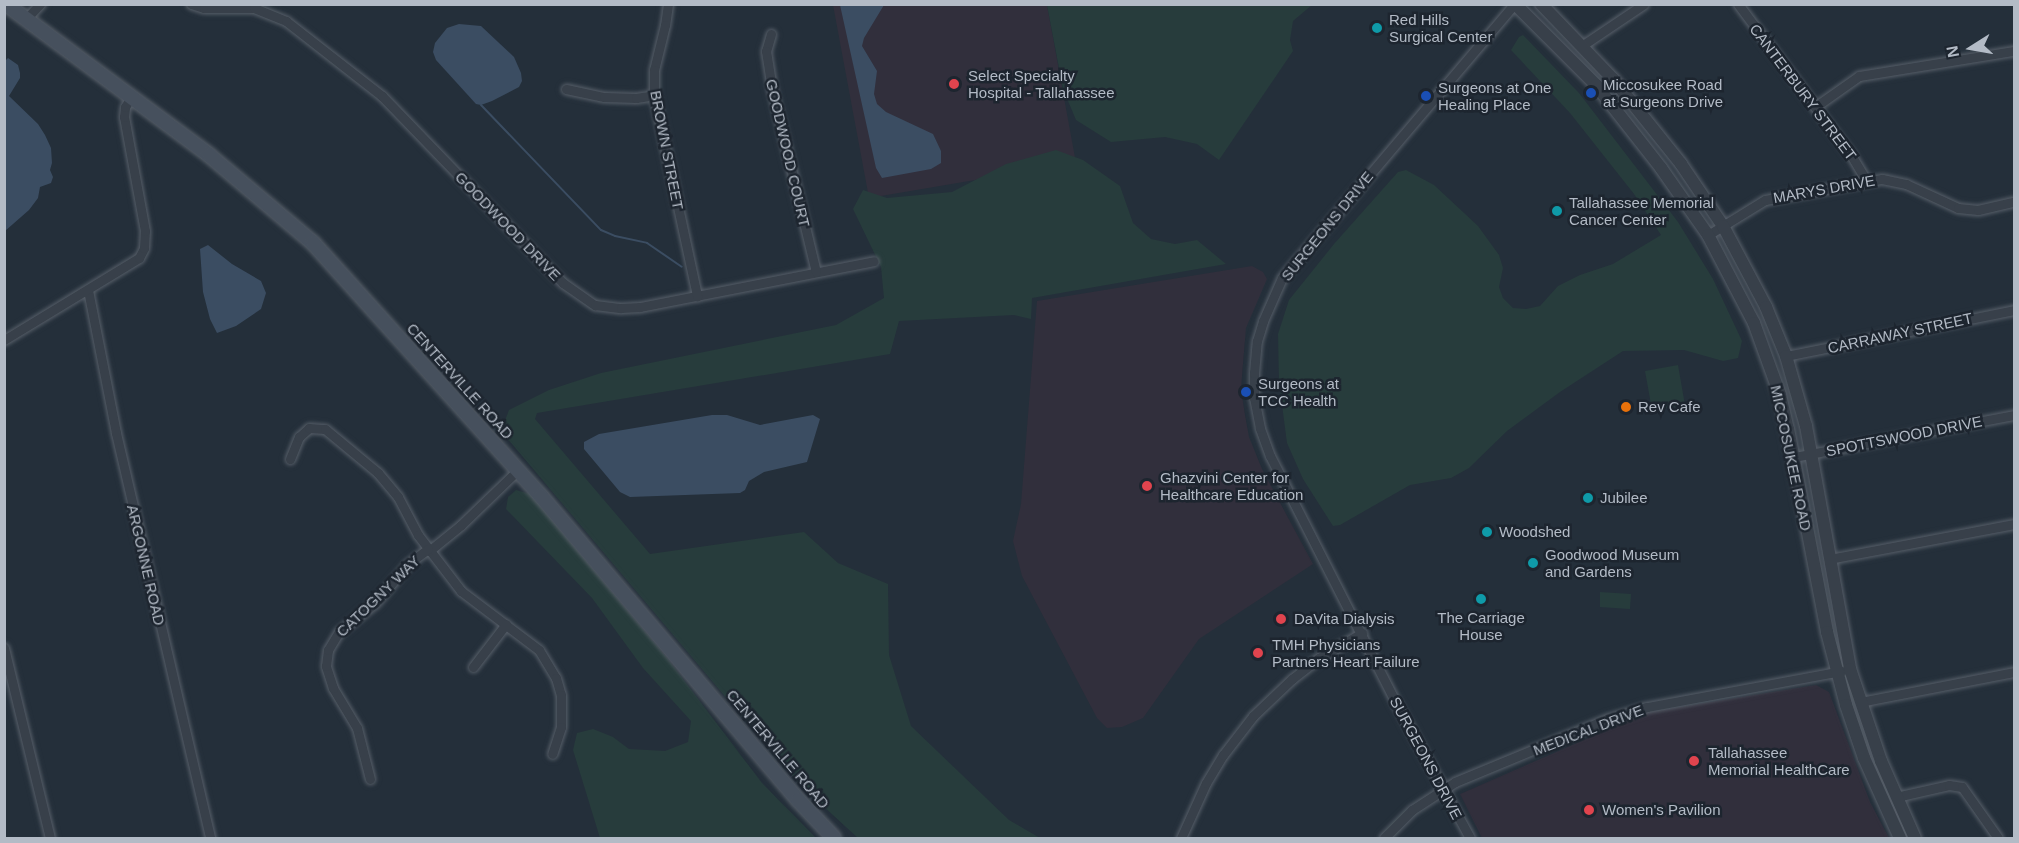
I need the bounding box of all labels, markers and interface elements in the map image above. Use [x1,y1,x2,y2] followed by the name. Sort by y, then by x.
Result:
[1389,10,1492,45] place label: Red Hills Surgical Center
[1941,18,2001,78] north arrow
[1746,20,1860,164] street label: CANTERBURY STREET
[1370,21,1384,35] marker: Red Hills Surgical Center
[1943,44,1962,59] text: N
[968,66,1115,101] place label: Select Specialty Hospital - Tallahassee
[945,75,963,93] marker: Select Specialty Hospital - Tallahassee
[1603,75,1723,110] place label: Miccosukee Road at Surgeons Drive
[762,77,814,229] street label: GOODWOOD COURT
[1438,78,1551,113] place label: Surgeons at One Healing Place
[1584,86,1598,100] marker: Miccosukee Road at Surgeons Drive
[647,89,687,211] street label: BROWN STREET
[1419,89,1433,103] marker: Surgeons at One Healing Place
[451,168,565,284] street label: GOODWOOD DRIVE
[1277,168,1377,284] street label: SURGEONS DRIVE
[1772,171,1876,207] street label: MARYS DRIVE
[1569,193,1714,228] place label: Tallahassee Memorial Cancer Center
[1550,204,1564,218] marker: Tallahassee Memorial Cancer Center
[1826,309,1974,357] street label: CARRAWAY STREET
[403,319,517,443] street label: CENTERVILLE ROAD
[1258,374,1339,409] place label: Surgeons at TCC Health
[1767,384,1815,532] street label: MICCOSUKEE ROAD
[1239,385,1253,399] marker: Surgeons at TCC Health
[1638,398,1701,416] place label: Rev Cafe
[1619,400,1633,414] marker: Rev Cafe
[1825,412,1983,460] street label: SPOTTSWOOD DRIVE
[1160,468,1303,503] place label: Ghazvini Center for Healthcare Education
[1138,477,1156,495] marker: Ghazvini Center for Healthcare Education
[1600,489,1648,507] place label: Jubilee
[1581,491,1595,505] marker: Jubilee
[123,503,169,627] street label: ARGONNE ROAD
[1499,523,1570,541] place label: Woodshed
[1480,525,1494,539] marker: Woodshed
[1545,545,1679,580] place label: Goodwood Museum and Gardens
[332,552,424,640] street label: CATOGNY WAY
[1526,556,1540,570] marker: Goodwood Museum and Gardens
[1474,592,1488,606] marker: The Carriage House
[1437,608,1525,643] place label: The Carriage House
[1272,610,1290,628] marker: DaVita Dialysis
[1294,610,1395,628] place label: DaVita Dialysis
[1272,635,1420,670] place label: TMH Physicians Partners Heart Failure
[1249,644,1267,662] marker: TMH Physicians Partners Heart Failure
[723,686,833,812] street label: CENTERVILLE ROAD
[1386,694,1466,822] street label: SURGEONS DRIVE
[1530,701,1646,759] street label: MEDICAL DRIVE
[1708,743,1850,778] place label: Tallahassee Memorial HealthCare
[1685,752,1703,770] marker: Tallahassee Memorial HealthCare
[1580,801,1598,819] marker: Women's Pavilion
[1602,801,1720,819] place label: Women's Pavilion

